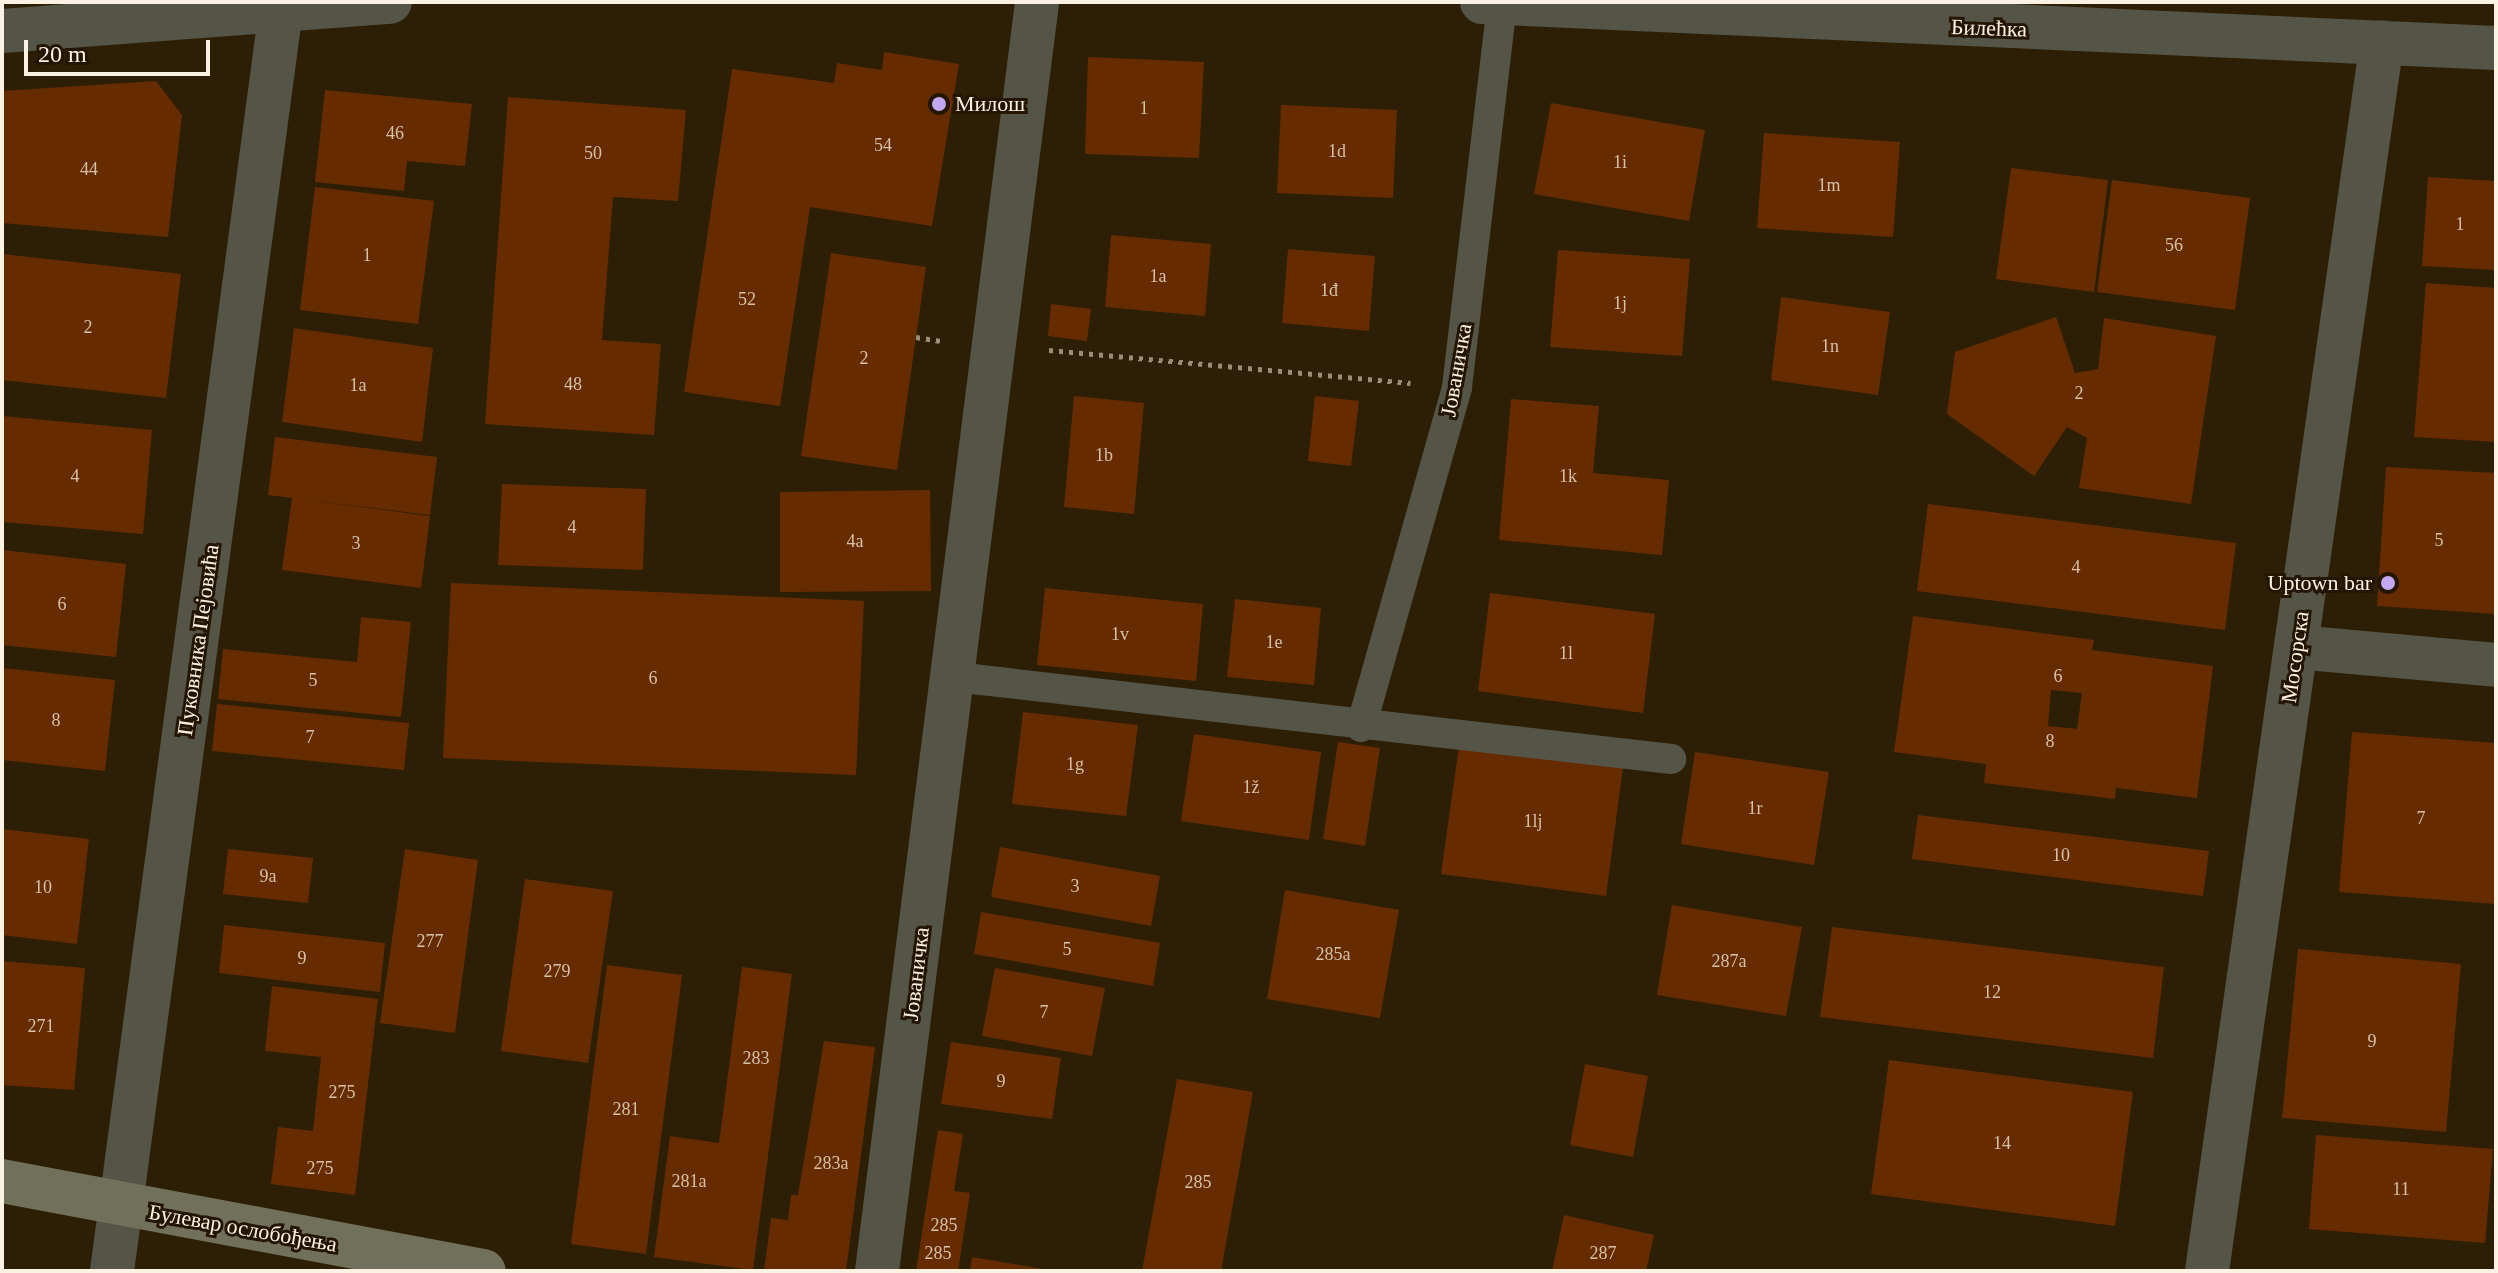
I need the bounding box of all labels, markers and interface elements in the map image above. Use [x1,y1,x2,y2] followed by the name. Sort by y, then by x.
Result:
[1950,13,2028,43] street label: Билећка
[28,24,214,74] scale bar
[38,41,87,67] text: 20 m
[955,91,1025,117] place label: Милош
[930,95,948,113] marker: Милош
[1140,97,1148,119] house number: 1
[386,122,404,144] house number: 46
[874,134,892,156] house number: 54
[1328,140,1346,162] house number: 1d
[584,142,602,164] house number: 50
[1613,151,1627,173] house number: 1i
[80,158,98,180] house number: 44
[1817,174,1841,196] house number: 1m
[2456,213,2464,235] house number: 1
[2165,234,2183,256] house number: 56
[362,244,372,266] house number: 1
[1150,265,1166,287] house number: 1a
[1320,279,1338,301] house number: 1đ
[738,288,756,310] house number: 52
[1613,292,1627,314] house number: 1j
[84,316,92,338] house number: 2
[1435,321,1477,419] street label: Јованичка
[1821,335,1839,357] house number: 1n
[860,347,868,369] house number: 2
[564,373,582,395] house number: 48
[350,374,366,396] house number: 1a
[2074,382,2084,404] house number: 2
[1095,444,1113,466] house number: 1b
[70,465,80,487] house number: 4
[1559,465,1577,487] house number: 1k
[568,516,576,538] house number: 4
[2434,529,2444,551] house number: 5
[847,530,863,552] house number: 4a
[352,532,360,554] house number: 3
[172,543,224,737] street label: Пуковника Пејовића
[2072,556,2080,578] house number: 4
[2268,570,2372,596] place label: Uptown bar
[2379,574,2397,592] marker: Uptown bar
[58,593,66,615] house number: 6
[2276,610,2314,704] street label: Мосорска
[1111,623,1129,645] house number: 1v
[1266,631,1282,653] house number: 1e
[1559,642,1573,664] house number: 1l
[2054,665,2062,687] house number: 6
[648,667,658,689] house number: 6
[308,669,318,691] house number: 5
[52,709,60,731] house number: 8
[306,726,314,748] house number: 7
[2046,730,2054,752] house number: 8
[1066,753,1084,775] house number: 1g
[1243,776,1259,798] house number: 1ž
[1748,797,1762,819] house number: 1r
[2416,807,2426,829] house number: 7
[1523,810,1543,832] house number: 1lj
[2052,844,2070,866] house number: 10
[260,865,276,887] house number: 9a
[1070,875,1080,897] house number: 3
[34,876,52,898] house number: 10
[897,926,935,1022] street label: Јованичка
[416,930,444,952] house number: 277
[1062,938,1072,960] house number: 5
[1316,943,1350,965] house number: 285a
[298,947,306,969] house number: 9
[1712,950,1746,972] house number: 287a
[544,960,570,982] house number: 279
[1983,981,2001,1003] house number: 12
[1040,1001,1048,1023] house number: 7
[28,1015,54,1037] house number: 271
[2368,1030,2376,1052] house number: 9
[742,1047,770,1069] house number: 283
[996,1070,1006,1092] house number: 9
[328,1081,356,1103] house number: 275
[612,1098,640,1120] house number: 281
[1993,1132,2011,1154] house number: 14
[814,1152,848,1174] house number: 283a
[306,1157,334,1179] house number: 275
[672,1170,706,1192] house number: 281a
[1184,1171,1212,1193] house number: 285
[2392,1178,2410,1200] house number: 11
[147,1198,339,1258] street label: Булевар ослобођења
[930,1214,958,1236] house number: 285
[924,1242,952,1264] house number: 285
[1590,1242,1616,1264] house number: 287

